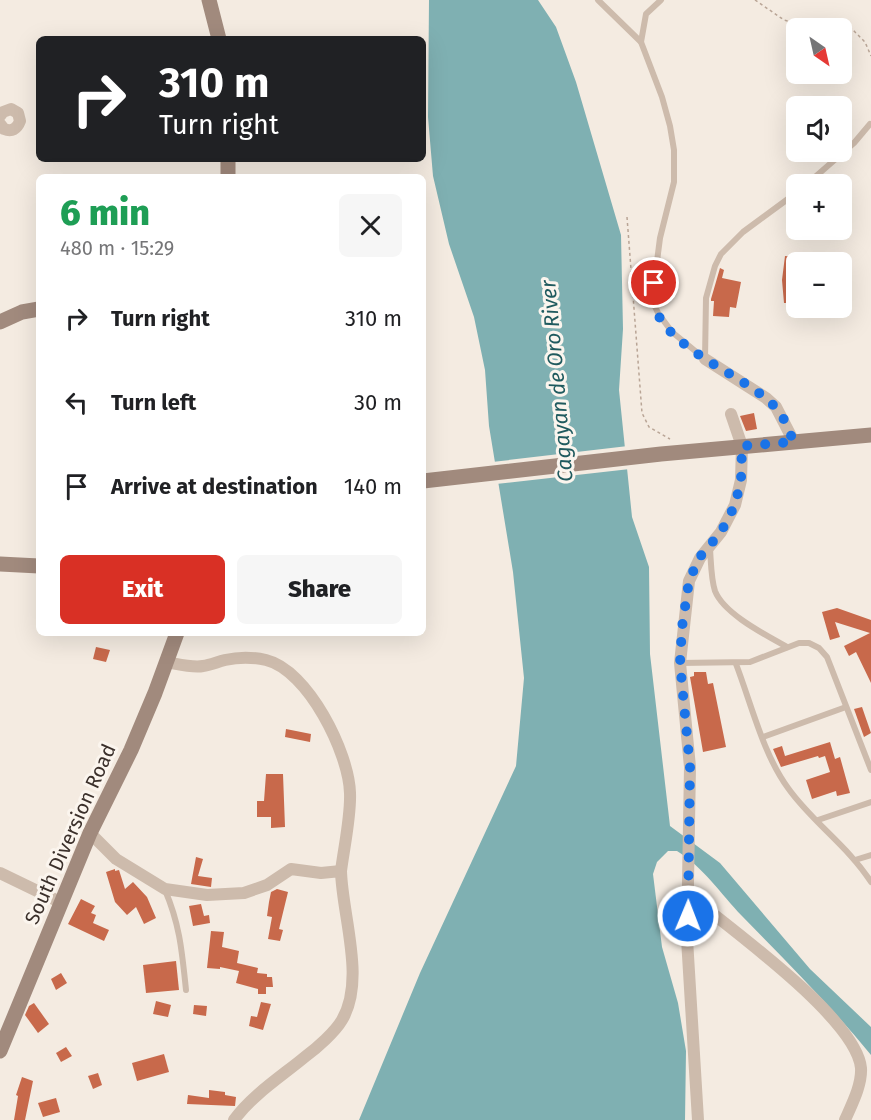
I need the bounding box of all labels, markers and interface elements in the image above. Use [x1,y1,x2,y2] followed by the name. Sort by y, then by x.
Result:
[786,18,852,84] north arrow
[786,18,852,318] map controls
[159,58,269,108] text: 310 m
[60,60,138,138] icon: right
[786,96,852,162] button: sound
[159,109,279,141] text: Turn right
[786,174,852,240] button: +
[60,191,150,235] text: 6 min
[339,194,402,257] button: close
[60,236,174,260] text: 480 m · 15:29
[786,252,852,318] button: −
[628,257,679,308] pin
[637,266,670,299] icon: arrive
[535,278,579,483] water label: Cagayan de Oro River
[60,302,93,335] icon: right
[111,305,210,332] text: Turn right
[345,305,402,332] text: 310 m
[60,386,93,419] icon: left
[111,389,196,416] text: Turn left
[354,389,402,416] text: 30 m
[60,470,93,503] icon: arrive
[111,473,318,500] text: Arrive at destination
[344,473,402,500] text: 140 m
[60,555,225,624] button: Exit
[237,555,402,624] button: Share
[19,740,121,928] street label: South Diversion Road
[656,884,720,948] position arrow

